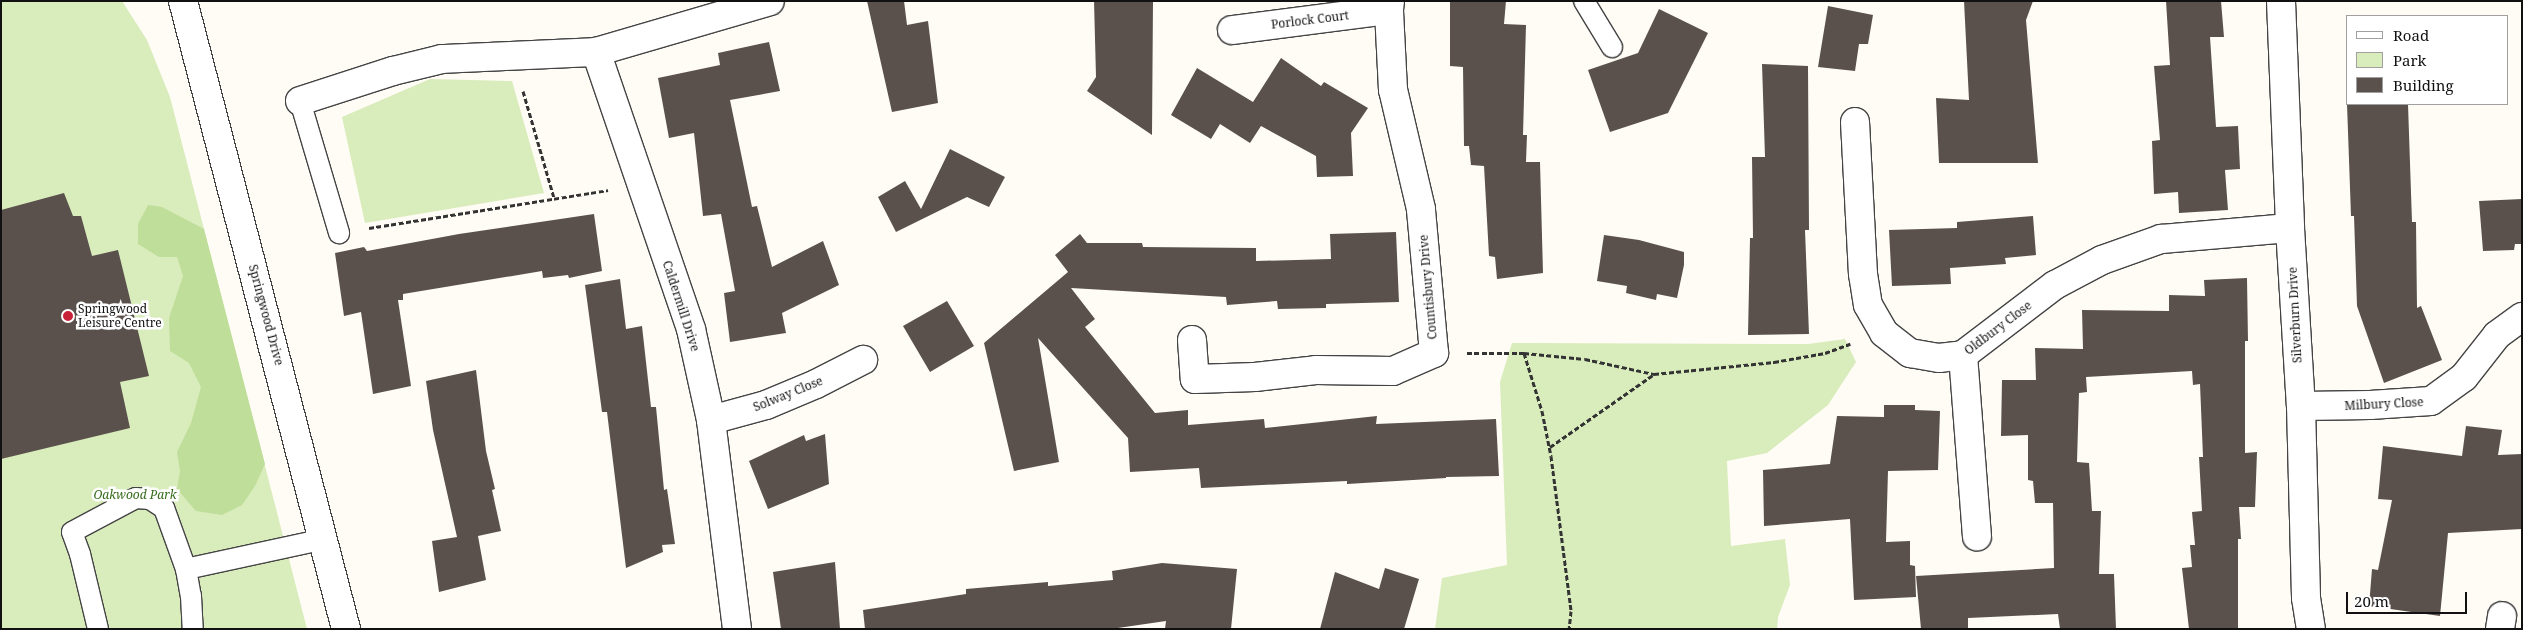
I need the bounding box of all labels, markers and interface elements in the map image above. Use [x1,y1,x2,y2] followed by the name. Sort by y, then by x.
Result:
[1270,8,1350,32] street label: Porlock Court
[2346,15,2508,105] legend
[2393,25,2429,45] text: Road
[2393,50,2426,70] text: Park
[2393,75,2454,95] text: Building
[1416,234,1440,340] street label: Countisbury Drive
[660,259,702,353] street label: Caldermill Drive
[246,263,286,367] street label: Springwood Drive
[2285,267,2305,363] street label: Silverburn Drive
[1962,298,2034,358] street label: Oldbury Close
[78,302,162,330] place label: Springwood Leisure Centre
[62,310,74,322] marker: Springwood Leisure Centre
[751,374,825,414] street label: Solway Close
[2344,395,2424,413] street label: Milbury Close
[93,488,177,502] park label: Oakwood Park
[2348,582,2469,614] scale bar
[2354,591,2389,611] text: 20 m

